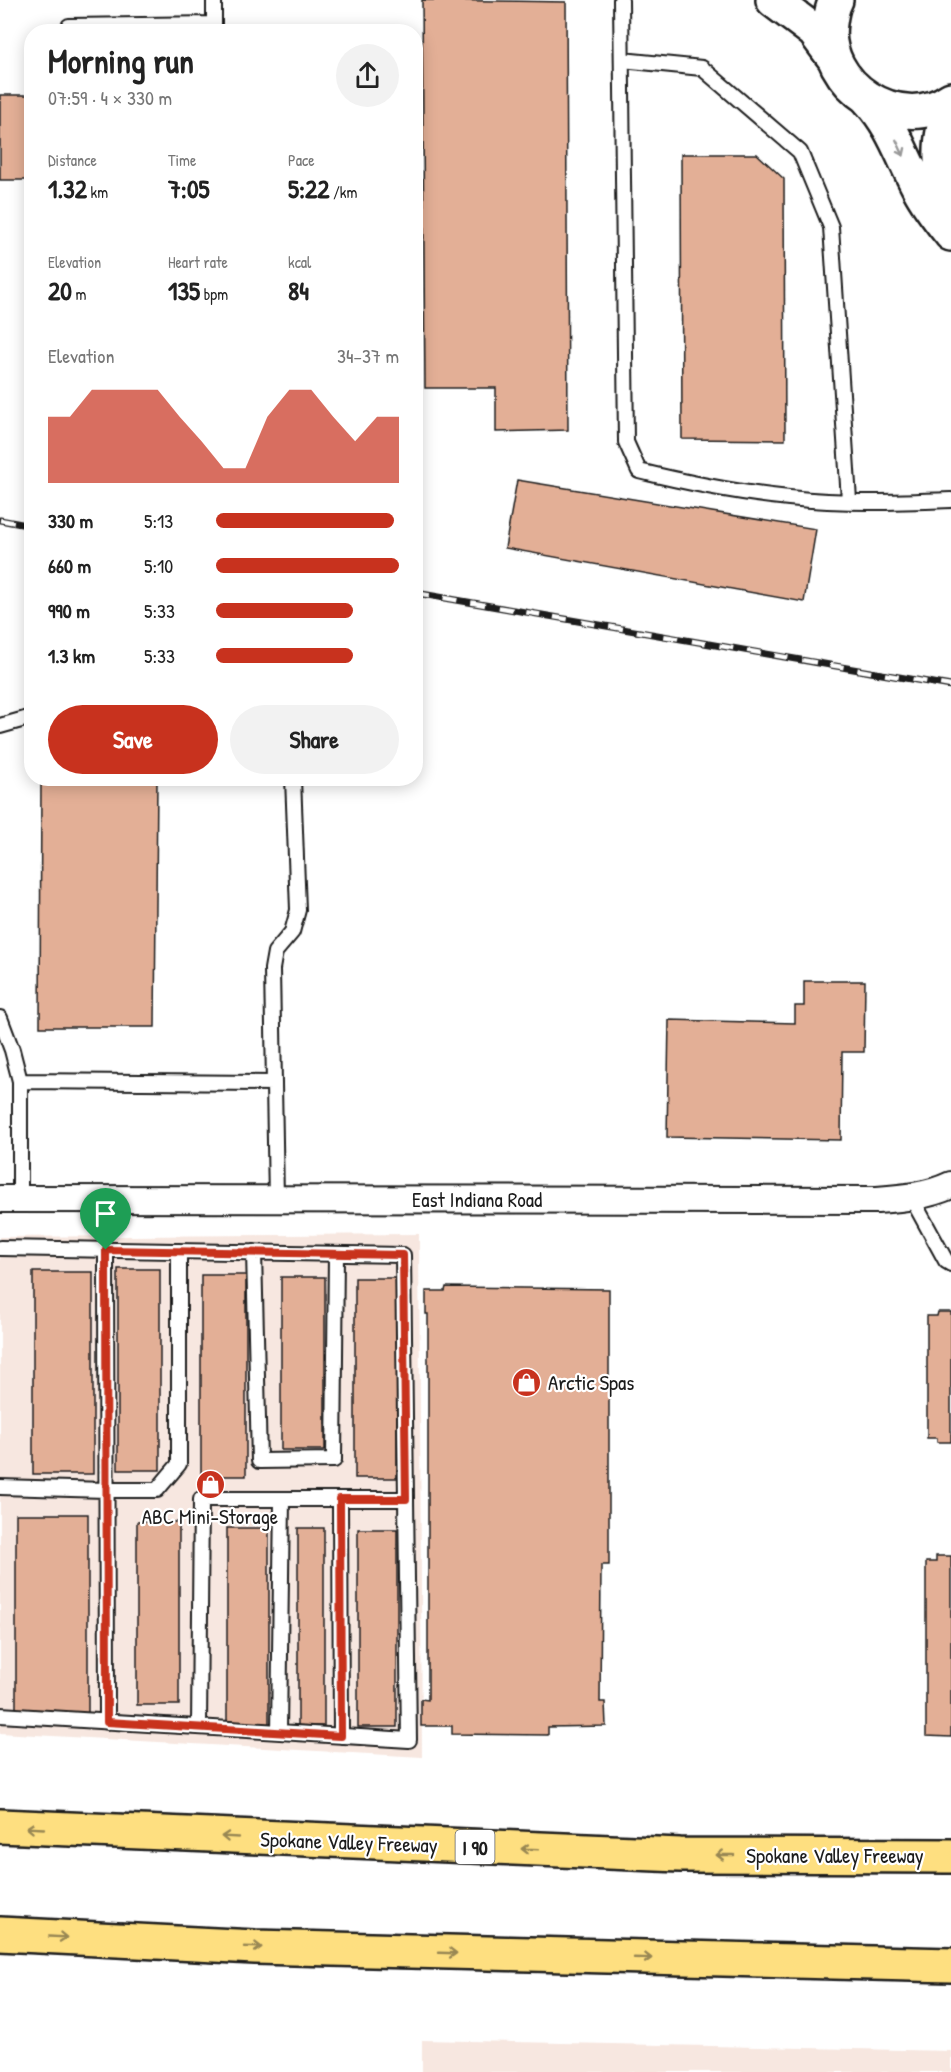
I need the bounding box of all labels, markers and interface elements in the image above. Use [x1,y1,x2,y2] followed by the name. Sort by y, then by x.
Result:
[48,39,194,83] text: Morning run
[336,44,399,107] button: share
[48,84,172,111] text: 07:59 · 4 × 330 m
[895,139,907,157] one-way arrow
[48,149,97,171] text: Distance
[168,149,196,171] text: Time
[288,149,315,171] text: Pace
[48,171,87,206] text: 1.32
[168,171,210,206] text: 7:05
[288,171,329,206] text: 5:22
[87,181,108,203] text: km
[329,181,357,203] text: /km
[48,251,101,273] text: Elevation
[168,251,228,273] text: Heart rate
[288,251,311,273] text: kcal
[48,273,72,308] text: 20
[168,273,200,308] text: 135
[288,273,309,308] text: 84
[72,283,86,305] text: m
[200,283,228,305] text: bpm
[48,342,114,369] text: Elevation
[337,342,399,369] text: 34–37 m
[48,507,93,534] text: 330 m
[144,507,173,534] text: 5:13
[48,552,91,579] text: 660 m
[144,552,173,579] text: 5:10
[48,597,90,624] text: 990 m
[144,597,175,624] text: 5:33
[48,642,95,669] text: 1.3 km
[144,642,175,669] text: 5:33
[48,705,218,774] button: Save
[230,705,399,774] button: Share
[412,1185,542,1214] street label: East Indiana Road
[80,1188,131,1250] pin
[89,1197,122,1230] icon: arrive
[511,1366,543,1398] shop icon: Arctic Spas
[548,1368,634,1397] place label: Arctic Spas
[194,1469,226,1501] shop icon: ABC Mini-Storage
[142,1502,278,1531] place label: ABC Mini-Storage
[26,1823,46,1834] one-way arrow
[260,1824,438,1860] street label: Spokane Valley Freeway
[456,1830,494,1864] road number: I 90
[220,1832,240,1843] one-way arrow
[746,1841,924,1870] street label: Spokane Valley Freeway
[520,1843,540,1855] one-way arrow
[715,1849,735,1861] one-way arrow
[48,1932,68,1943] one-way arrow
[243,1942,263,1953] one-way arrow
[438,1947,458,1958] one-way arrow
[633,1952,653,1964] one-way arrow

